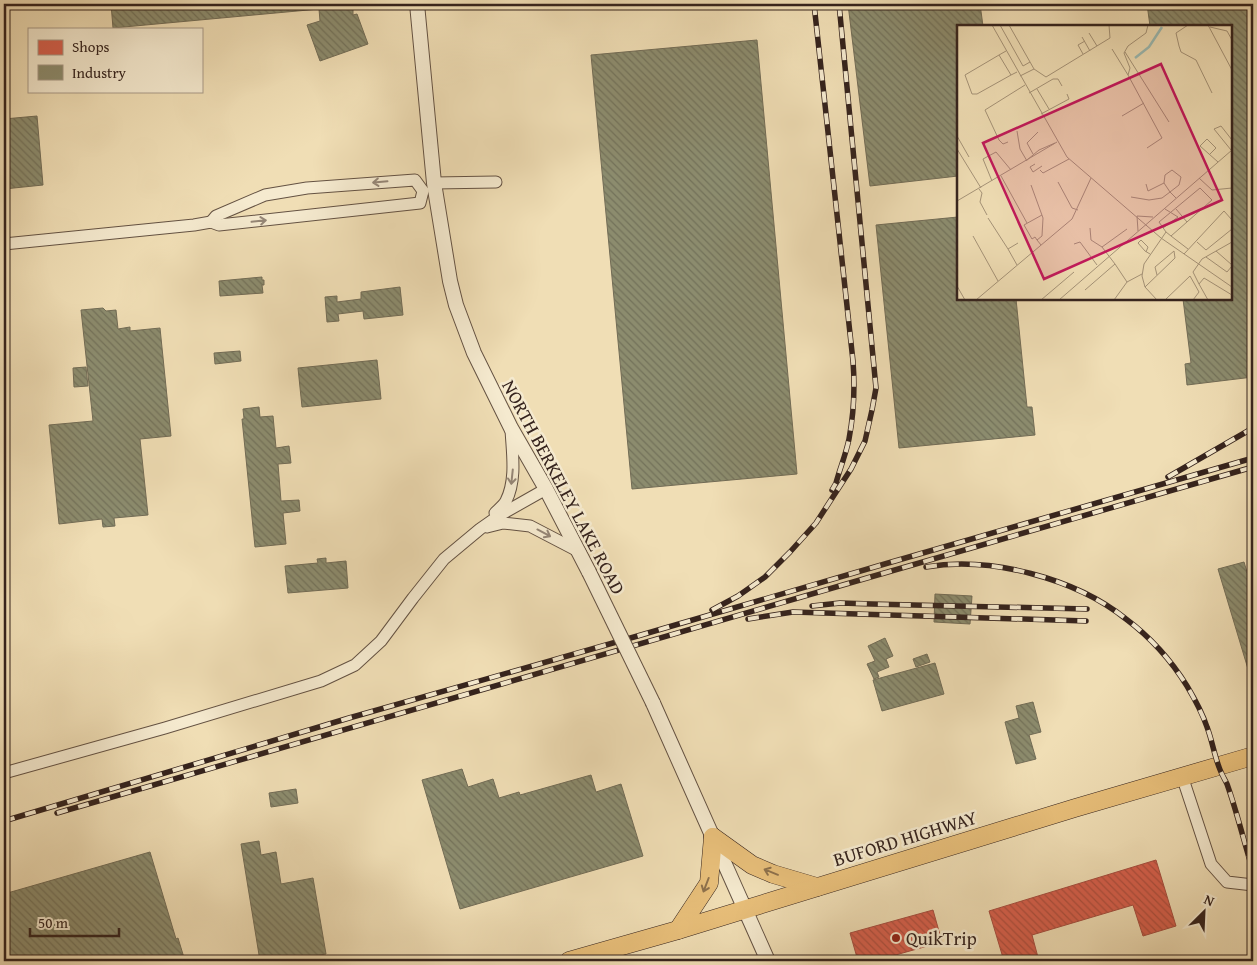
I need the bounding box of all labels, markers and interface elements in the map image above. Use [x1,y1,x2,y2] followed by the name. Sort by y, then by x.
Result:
[957,25,1232,300] inset map
[28,28,202,92] legend
[72,36,109,57] text: Shops
[72,62,127,83] text: Industry
[372,178,388,187] one-way arrow
[250,216,266,226] one-way arrow
[495,375,633,599] street label: NORTH BERKELEY LAKE ROAD
[507,468,517,484] one-way arrow
[536,528,551,538] one-way arrow
[830,803,981,873] street label: BUFORD HIGHWAY
[763,867,778,876] one-way arrow
[701,877,710,892] one-way arrow
[1180,888,1230,938] north arrow
[1201,889,1218,911] text: N
[30,905,119,937] scale bar
[38,912,69,933] text: 50 m
[906,924,977,952] place label: QuikTrip
[890,932,902,944] marker: QuikTrip

